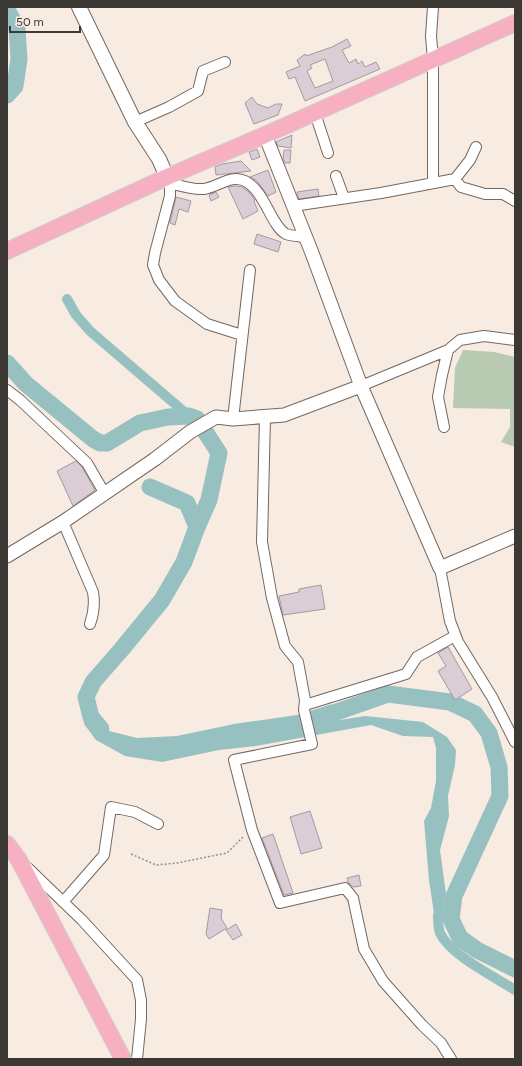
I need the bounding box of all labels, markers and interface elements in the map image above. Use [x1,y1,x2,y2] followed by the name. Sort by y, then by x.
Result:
[10,8,80,34] scale bar
[16,15,44,29] text: 50 m

